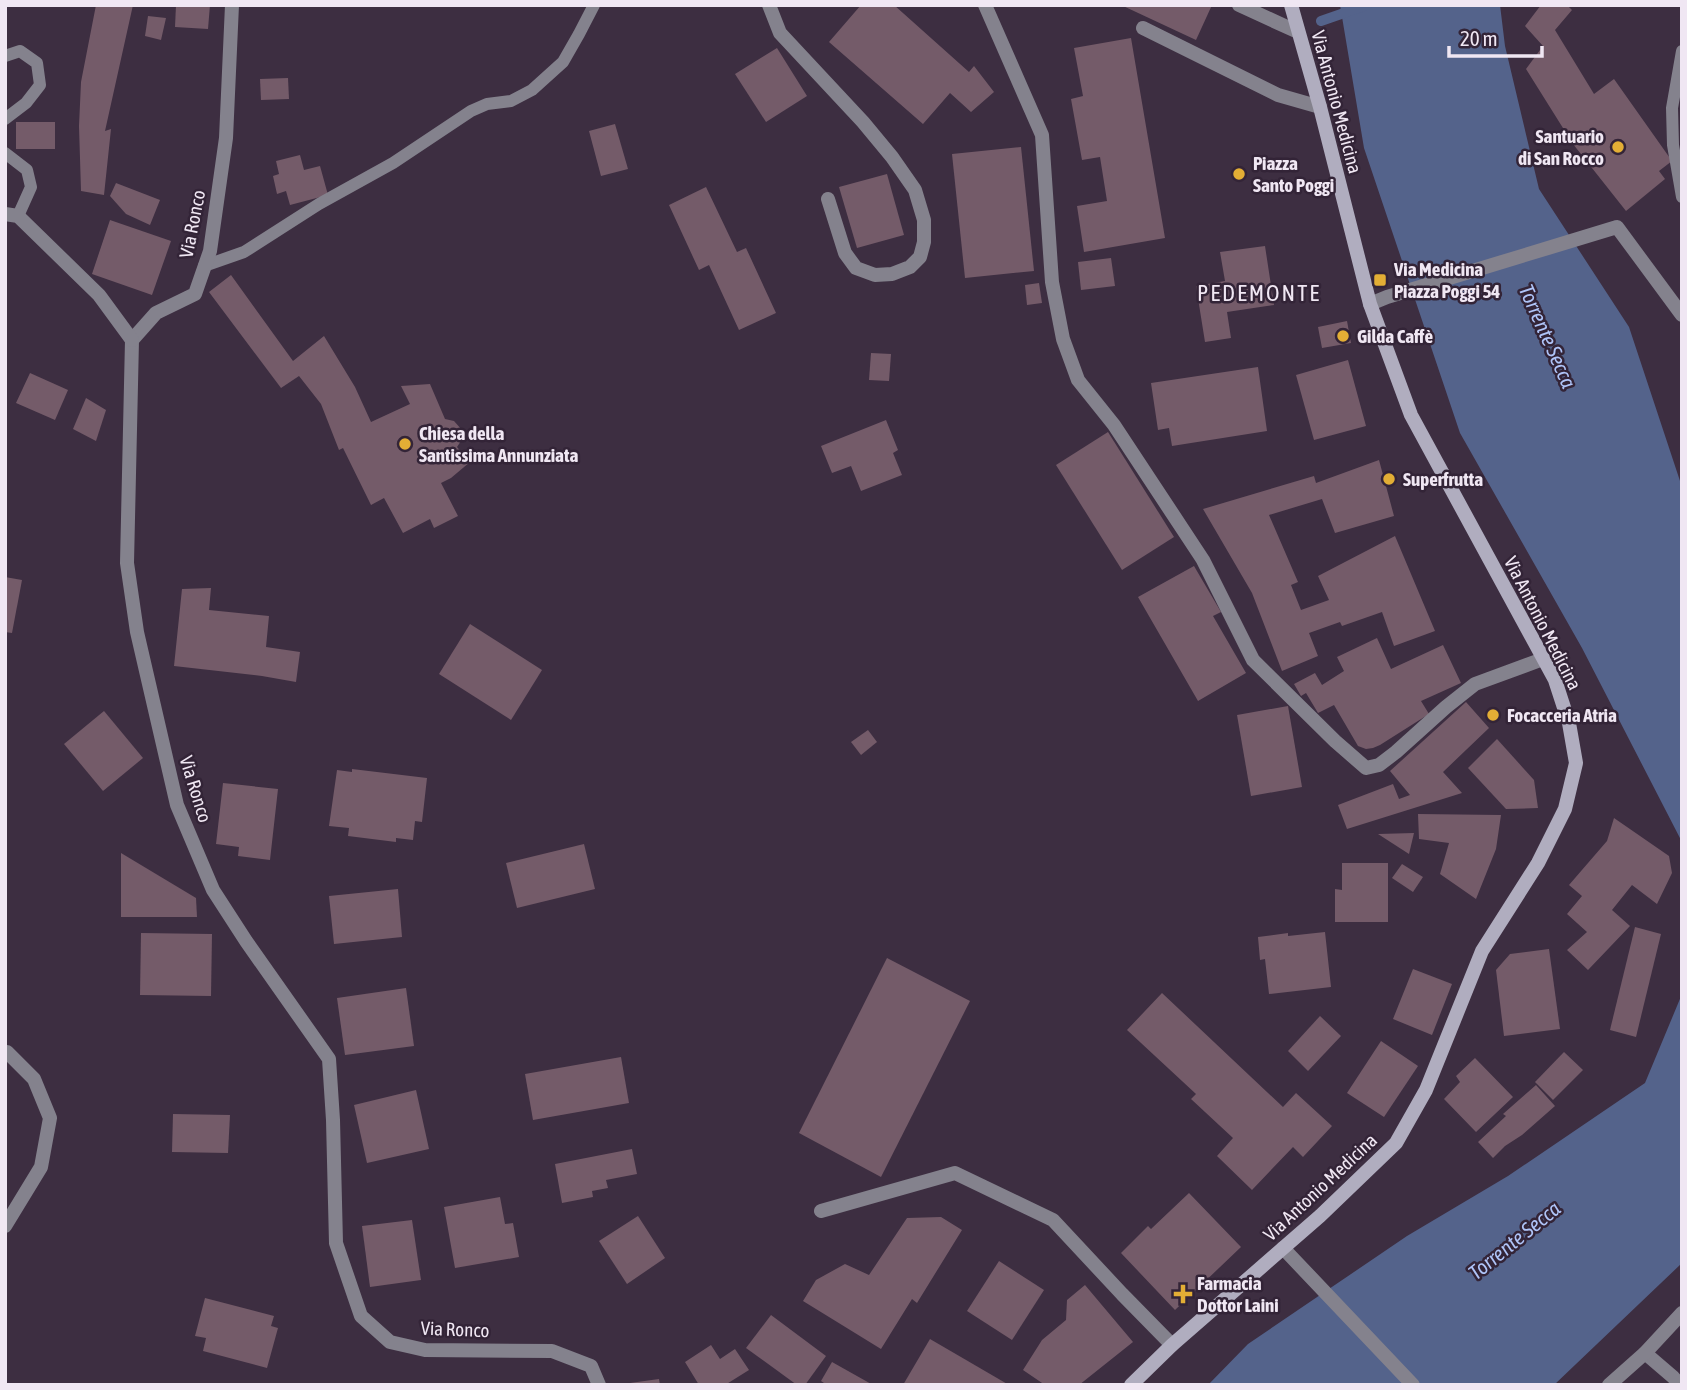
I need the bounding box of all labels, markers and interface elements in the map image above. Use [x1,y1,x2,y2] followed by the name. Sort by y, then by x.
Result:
[1449,14,1542,58] scale bar
[1460,26,1498,50] text: 20 m
[1307,28,1367,176] street label: Via Antonio Medicina
[1518,125,1604,169] place label: Santuario di San Rocco
[1610,139,1626,155] marker: Santuario di San Rocco
[1253,152,1334,196] place label: Piazza Santo Poggi
[1231,166,1247,182] marker: Piazza Santo Poggi
[175,188,209,260] street label: Via Ronco
[1393,258,1500,302] place label: Via Medicina Piazza Poggi 54
[1372,272,1388,288] marker: Via Medicina Piazza Poggi 54
[1197,280,1321,306] district label: PEDEMONTE
[1515,281,1582,392] water label: Torrente Secca
[1357,325,1433,347] place label: Gilda Caffè
[1335,328,1351,344] marker: Gilda Caffè
[419,422,578,466] place label: Chiesa della Santissima Annunziata
[397,436,413,452] marker: Chiesa della Santissima Annunziata
[1403,468,1483,490] place label: Superfrutta
[1381,471,1397,487] marker: Superfrutta
[1500,552,1586,694] street label: Via Antonio Medicina
[1507,704,1617,726] place label: Focacceria Atria
[1485,707,1501,723] marker: Focacceria Atria
[175,753,217,825] street label: Via Ronco
[1259,1129,1381,1245] street label: Via Antonio Medicina
[1463,1196,1565,1284] water label: Torrente Secca
[1197,1272,1279,1316] place label: Farmacia Dottor Laini
[1175,1286,1191,1302] marker: Farmacia Dottor Laini
[420,1317,490,1341] street label: Via Ronco

